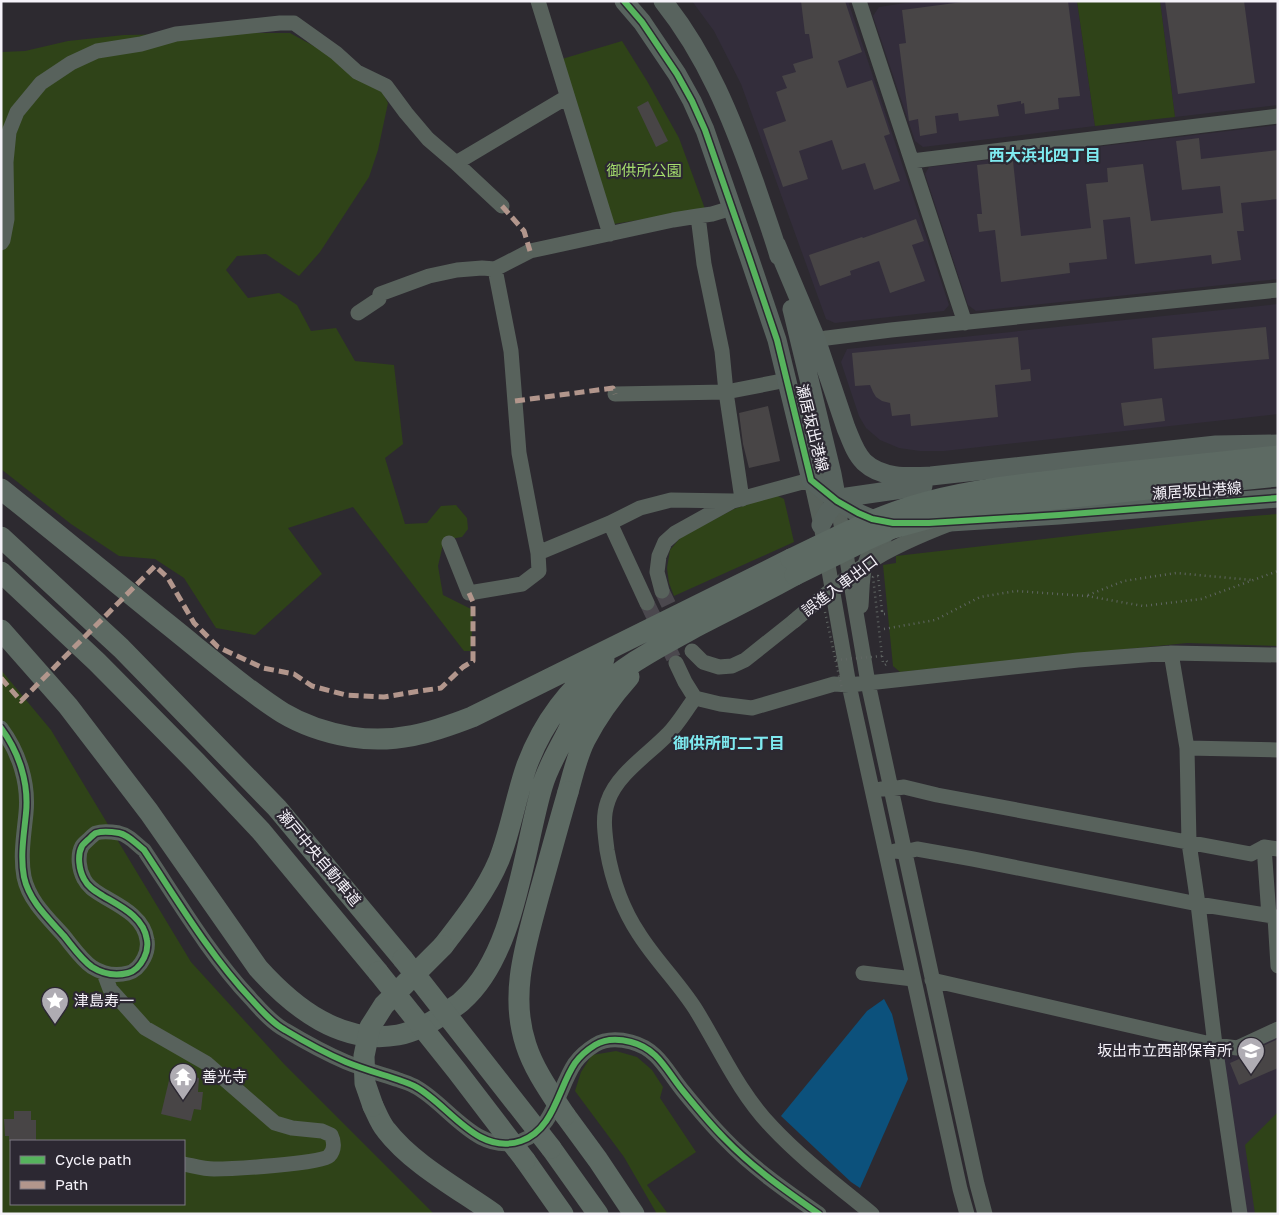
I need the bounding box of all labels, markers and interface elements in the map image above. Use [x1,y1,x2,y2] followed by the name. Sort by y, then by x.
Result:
[989,145,1101,165] district label: 西大浜北四丁目
[606,161,682,179] park label: 御供所公園
[793,382,833,474] street label: 瀬居坂出港線
[1151,478,1242,502] street label: 瀬居坂出港線
[798,551,881,619] street label: 誤進入車出口
[673,733,785,753] district label: 御供所町二丁目
[274,806,365,909] street label: 瀬戸中央自動車道
[40,986,70,1025] place icon: 津島寿一
[74,991,134,1009] place label: 津島寿一
[1236,1036,1266,1075] school or university icon: 坂出市立西部保育所
[1097,1041,1232,1059] place label: 坂出市立西部保育所
[168,1062,198,1101] temple icon: 善光寺
[202,1067,247,1085] place label: 善光寺
[10,1140,185,1205] legend
[55,1150,131,1168] text: Cycle path
[55,1175,88,1193] text: Path

